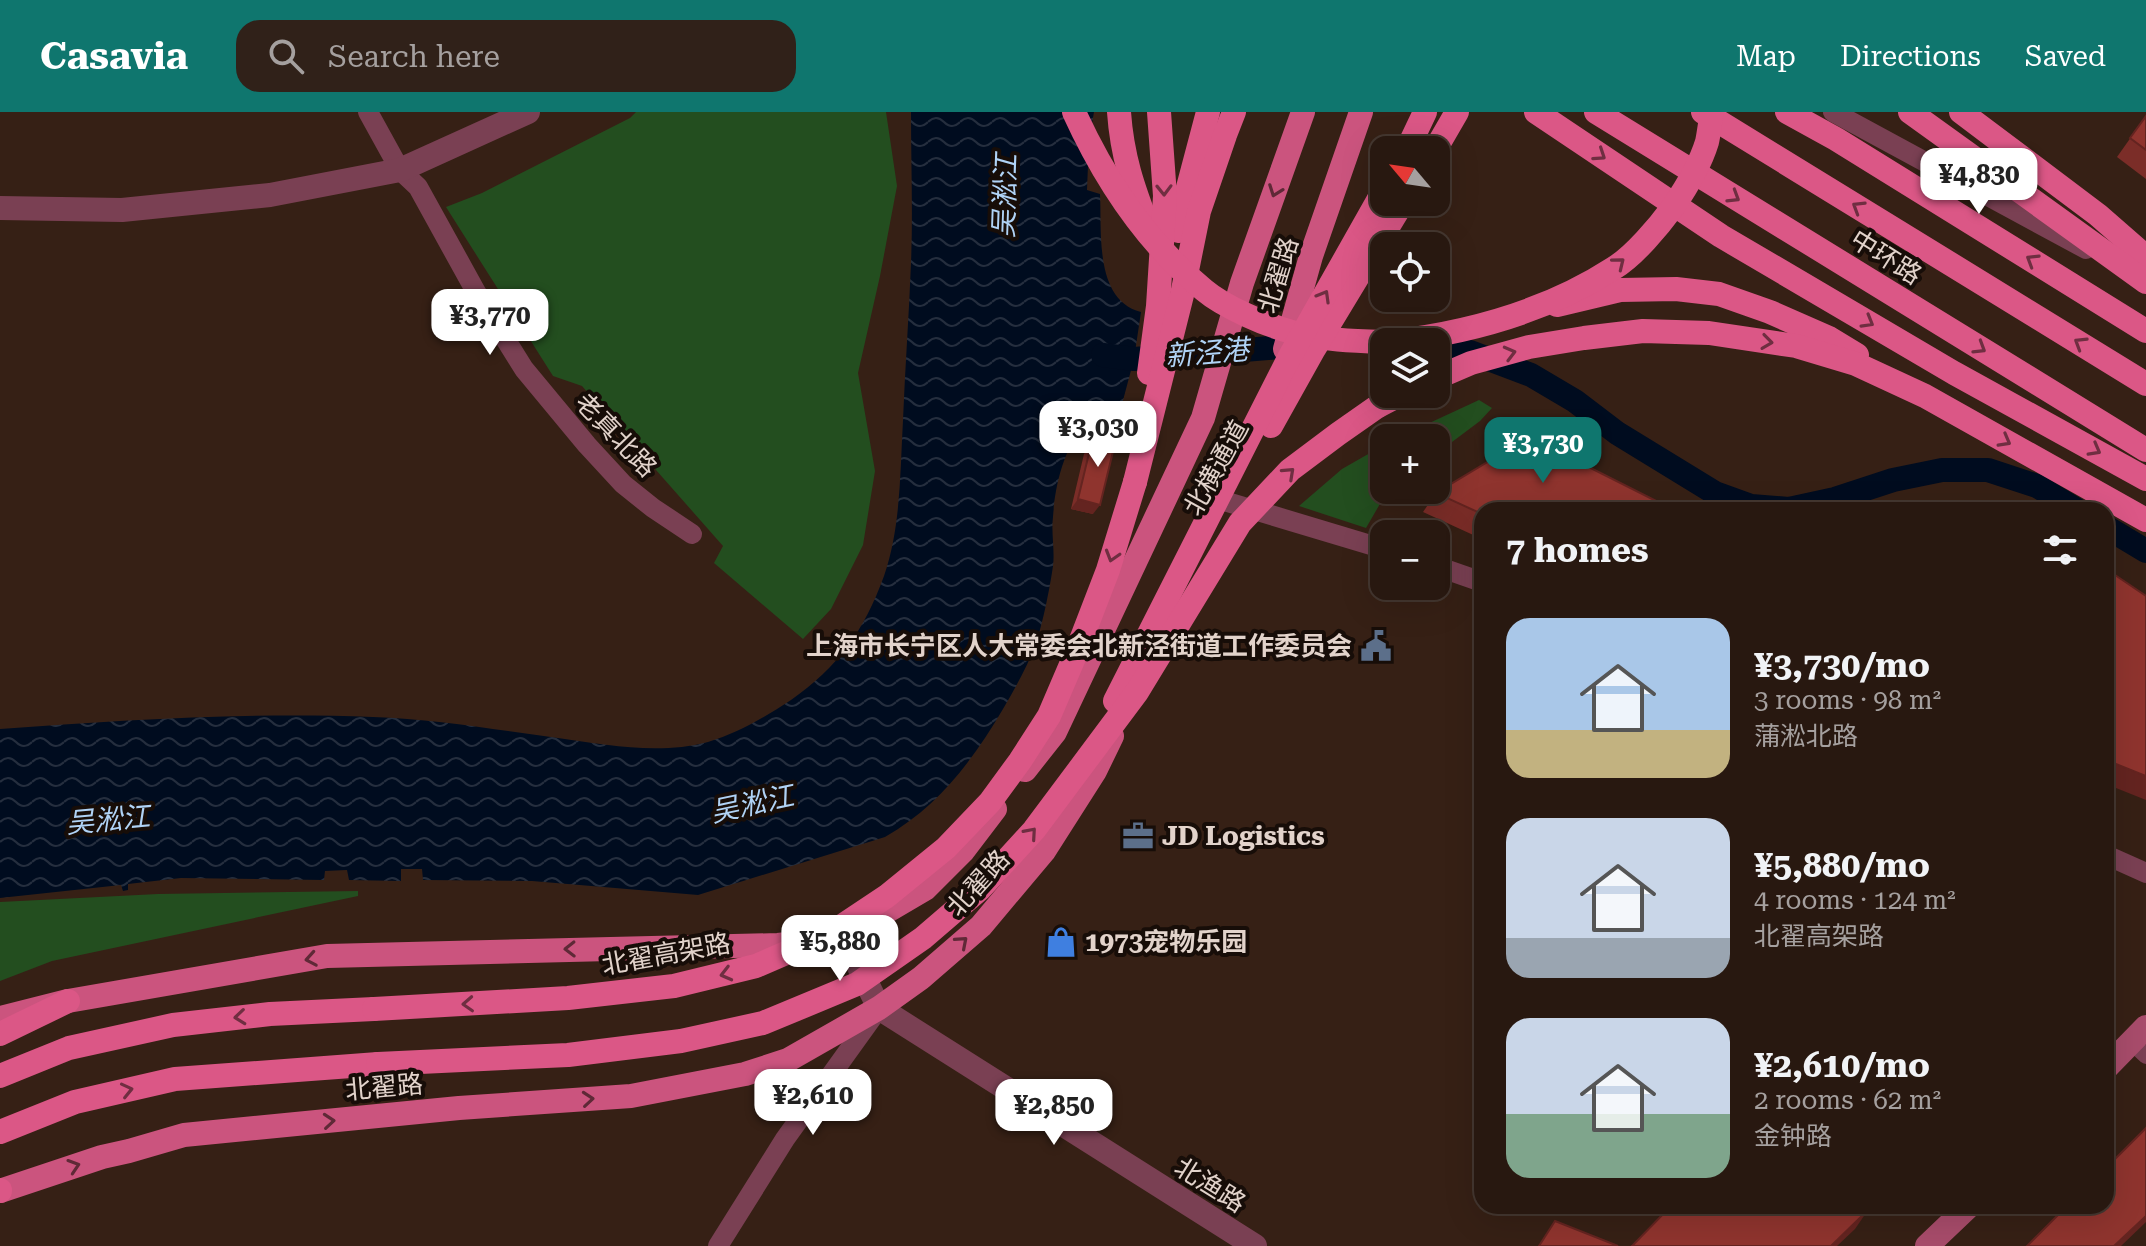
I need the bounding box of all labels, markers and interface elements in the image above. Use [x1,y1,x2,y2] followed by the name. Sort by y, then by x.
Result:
[236,20,796,92] search box
[40,34,188,78] text: Casavia
[264,34,308,78] icon: search
[328,39,500,74] text: Search here
[1736,40,1796,73] text: Map
[1840,40,1981,73] text: Directions
[2025,40,2106,73] text: Saved
[1370,136,1450,216] north arrow
[1370,136,1450,600] map controls
[1592,146,1606,161] one-way arrow
[1914,148,2044,216] pin: ¥4,830
[987,150,1023,239] water label: 吴淞江
[1938,159,2020,189] text: ¥4,830
[1268,183,1285,197] one-way arrow
[1156,184,1173,197] one-way arrow
[1725,187,1740,203] one-way arrow
[1852,201,1867,216] one-way arrow
[1845,224,1927,290] street label: 中环路
[1370,232,1450,312] button: locate
[1252,233,1304,317] street label: 北翟路
[2026,254,2041,270] one-way arrow
[1610,258,1624,273] one-way arrow
[425,289,555,357] pin: ¥3,770
[1314,290,1330,305] one-way arrow
[449,300,531,330] text: ¥3,770
[1860,313,1874,328] one-way arrow
[1370,328,1450,408] button: layers
[1164,333,1254,373] water label: 新泾港
[1760,333,1774,350] one-way arrow
[2074,337,2088,352] one-way arrow
[1971,338,1985,353] one-way arrow
[1502,345,1516,362] one-way arrow
[569,387,663,483] street label: 老真北路
[1033,401,1163,469] pin: ¥3,030
[1057,412,1139,442] text: ¥3,030
[1178,415,1254,521] street label: 北横通道
[1478,417,1608,485] pin: ¥3,730
[1370,424,1450,504] button: +
[1502,428,1584,458] text: ¥3,730
[1997,431,2011,447] one-way arrow
[2087,441,2101,456] one-way arrow
[1280,467,1294,482] one-way arrow
[1370,520,1450,600] button: −
[2038,528,2082,572] icon: filters
[1506,530,1649,570] text: 7 homes
[1105,549,1121,563] one-way arrow
[1359,629,1393,663] public building icon: 上海市长宁区人大常委会北新泾街道工作委员会
[806,631,1352,661] place label: 上海市长宁区人大常委会北新泾街道工作委员会
[1754,645,1930,685] text: ¥3,730/mo
[1570,650,1666,746] icon: home
[1754,685,1941,715] text: 3 rooms · 98 m²
[1754,721,1858,751] text: 蒲淞北路
[707,779,799,829] water label: 吴淞江
[65,800,154,840] water label: 吴淞江
[1121,819,1155,853] office icon: JD Logistics
[1162,821,1325,851] place label: JD Logistics
[1021,827,1036,842] one-way arrow
[941,844,1015,922] street label: 北翟路
[1754,845,1930,885] text: ¥5,880/mo
[1570,850,1666,946] icon: home
[1754,885,1956,915] text: 4 rooms · 124 m²
[775,915,905,983] pin: ¥5,880
[1754,921,1884,951] text: 北翟高架路
[1044,925,1078,959] shop icon: 1973宠物乐园
[799,926,881,956] text: ¥5,880
[1085,927,1247,957] place label: 1973宠物乐园
[599,928,733,980] street label: 北翟高架路
[952,938,967,952] one-way arrow
[563,941,576,958] one-way arrow
[304,949,318,966] one-way arrow
[719,964,733,981] one-way arrow
[461,995,474,1012] one-way arrow
[233,1009,246,1026] one-way arrow
[1754,1045,1930,1085] text: ¥2,610/mo
[1570,1050,1666,1146] icon: home
[344,1069,424,1105] street label: 北翟路
[748,1069,878,1137] pin: ¥2,610
[989,1079,1119,1147] pin: ¥2,850
[772,1080,854,1110] text: ¥2,610
[120,1082,133,1099] one-way arrow
[1754,1085,1941,1115] text: 2 rooms · 62 m²
[1013,1090,1095,1120] text: ¥2,850
[582,1091,595,1108] one-way arrow
[323,1112,336,1129] one-way arrow
[1754,1121,1832,1151] text: 金钟路
[1169,1152,1251,1218] street label: 北渔路
[66,1159,80,1175] one-way arrow

